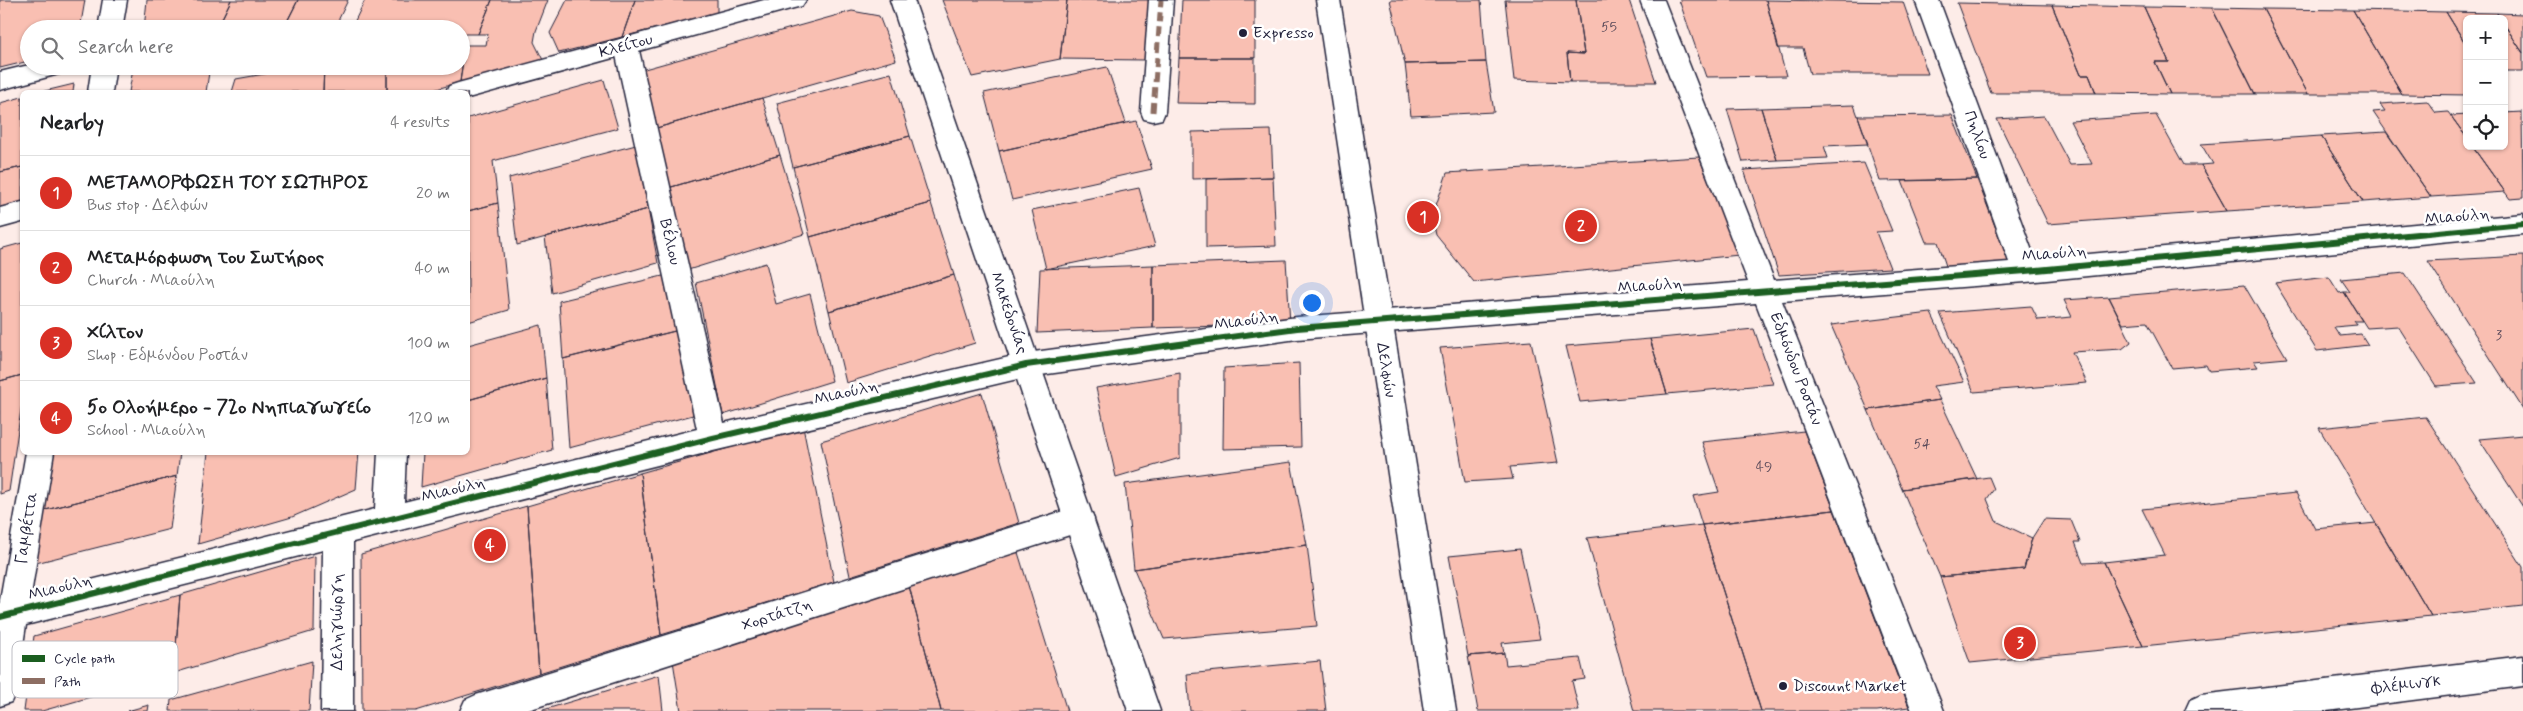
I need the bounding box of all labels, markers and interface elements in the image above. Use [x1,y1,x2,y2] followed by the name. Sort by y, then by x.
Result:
[2463,15,2508,150] map controls
[2463,15,2508,60] button: +
[1601,18,1617,36] house number: 55
[20,20,470,75] search box
[1253,23,1314,44] place label: Expresso
[1237,27,1249,39] marker: Expresso
[597,29,655,63] street label: Κλείτου
[38,34,66,62] icon: search
[78,35,174,60] text: Search here
[2463,60,2508,105] button: −
[2463,105,2508,150] button: locate
[1959,108,1995,162] street label: Πηλίου
[40,109,104,137] text: Nearby
[390,112,450,133] text: 4 results
[87,170,369,195] text: ΜΕΤΑΜΟΡΦΩΣΗ ΤΟΥ ΣΩΤΗΡΟΣ
[52,183,60,204] text: 1
[416,183,450,204] text: 20 m
[87,195,208,216] text: Bus stop · Δελφών
[1407,198,1439,236] pin: 1
[2424,204,2490,230] street label: Μιαούλη
[1565,207,1597,245] pin: 2
[655,217,686,267] street label: Βέλιου
[2021,241,2087,267] street label: Μιαούλη
[87,245,324,270] text: Μεταμόρφωση του Σωτήρος
[52,258,60,279] text: 2
[414,258,450,279] text: 40 m
[985,269,1033,357] street label: Μακεδονίας
[87,270,215,291] text: Church · Μιαούλη
[1617,273,1683,299] street label: Μιαούλη
[1299,290,1325,316] your location
[1212,306,1280,336] street label: Μιαούλη
[1765,310,1827,428] street label: Εδμόνδου Ροστάν
[87,320,143,345] text: Χίλτον
[2496,326,2502,344] house number: 3
[52,333,60,354] text: 3
[407,333,450,354] text: 100 m
[1371,341,1401,399] street label: Δελφών
[87,345,248,366] text: Shop · Εδμόνδου Ροστάν
[812,375,880,411] street label: Μιαούλη
[87,395,371,420] text: 5ο Ολοήμερο - 72ο Νηπιαγωγείο
[51,408,61,429] text: 4
[408,408,450,429] text: 120 m
[87,420,206,441] text: School · Μιαούλη
[1914,435,1931,453] house number: 54
[1756,458,1772,476] house number: 49
[419,472,487,508] street label: Μιαούλη
[10,490,43,566] street label: Γαμβέττα
[474,526,506,564] pin: 4
[26,570,94,606] street label: Μιαούλη
[327,574,348,670] street label: Δεληγιώργη
[739,594,815,636] street label: Χορτάτζη
[2004,624,2036,662] pin: 3
[12,641,178,698] legend
[54,650,115,668] text: Cycle path
[2369,669,2442,700] street label: Φλέμινγκ
[54,673,81,691] text: Path
[1793,676,1908,697] place label: Discount Market
[1777,680,1789,692] marker: Discount Market

